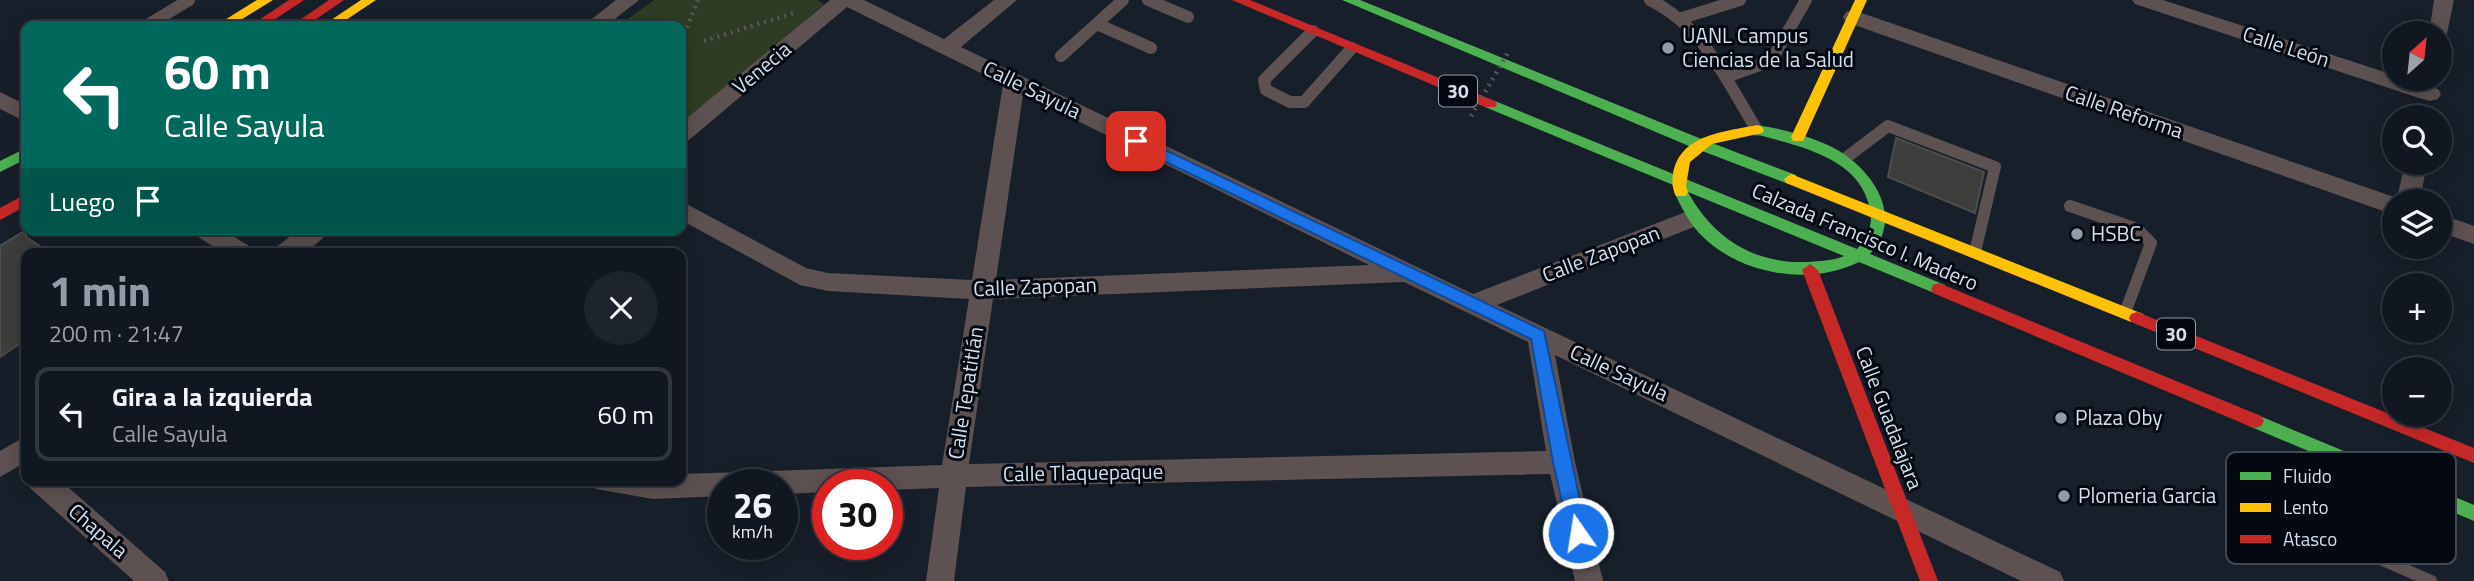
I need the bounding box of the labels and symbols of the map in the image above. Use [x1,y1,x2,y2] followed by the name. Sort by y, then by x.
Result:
[2239,17,2334,75] street label: Calle León
[1682,19,1854,75] place label: UANL Campus Ciencias de la Salud
[2382,21,2452,91] north arrow
[725,33,798,101] street label: Venecia
[1660,40,1676,56] marker: UANL Campus Ciencias de la Salud
[978,52,1087,127] street label: Calle Sayula
[1439,76,1477,106] road number: 30
[2061,76,2188,146] street label: Calle Reforma
[1106,111,1166,171] pin
[1747,174,1984,298] street label: Calzada Francisco I. Madero
[1537,216,1664,290] street label: Calle Zapopan
[2091,217,2141,249] place label: HSBC
[2069,226,2085,242] marker: HSBC
[973,268,1097,304] street label: Calle Zapopan
[2157,318,2195,350] road number: 30
[939,324,991,462] street label: Calle Tepatitlán
[1565,335,1674,409] street label: Calle Sayula
[1848,341,1932,494] street label: Calle Guadalajara
[2075,401,2162,433] place label: Plaza Oby
[2053,410,2069,426] marker: Plaza Oby
[2226,452,2456,564] legend
[1002,455,1163,489] street label: Calle Tlaquepaque
[2283,461,2332,490] text: Fluido
[812,469,903,560] speed limit sign: 30
[2078,479,2217,511] place label: Plomeria Garcia
[2056,488,2072,504] marker: Plomeria Garcia
[2283,492,2328,521] text: Lento
[62,495,136,566] street label: Chapala
[1541,496,1615,570] position arrow
[2283,524,2337,553] text: Atasco

